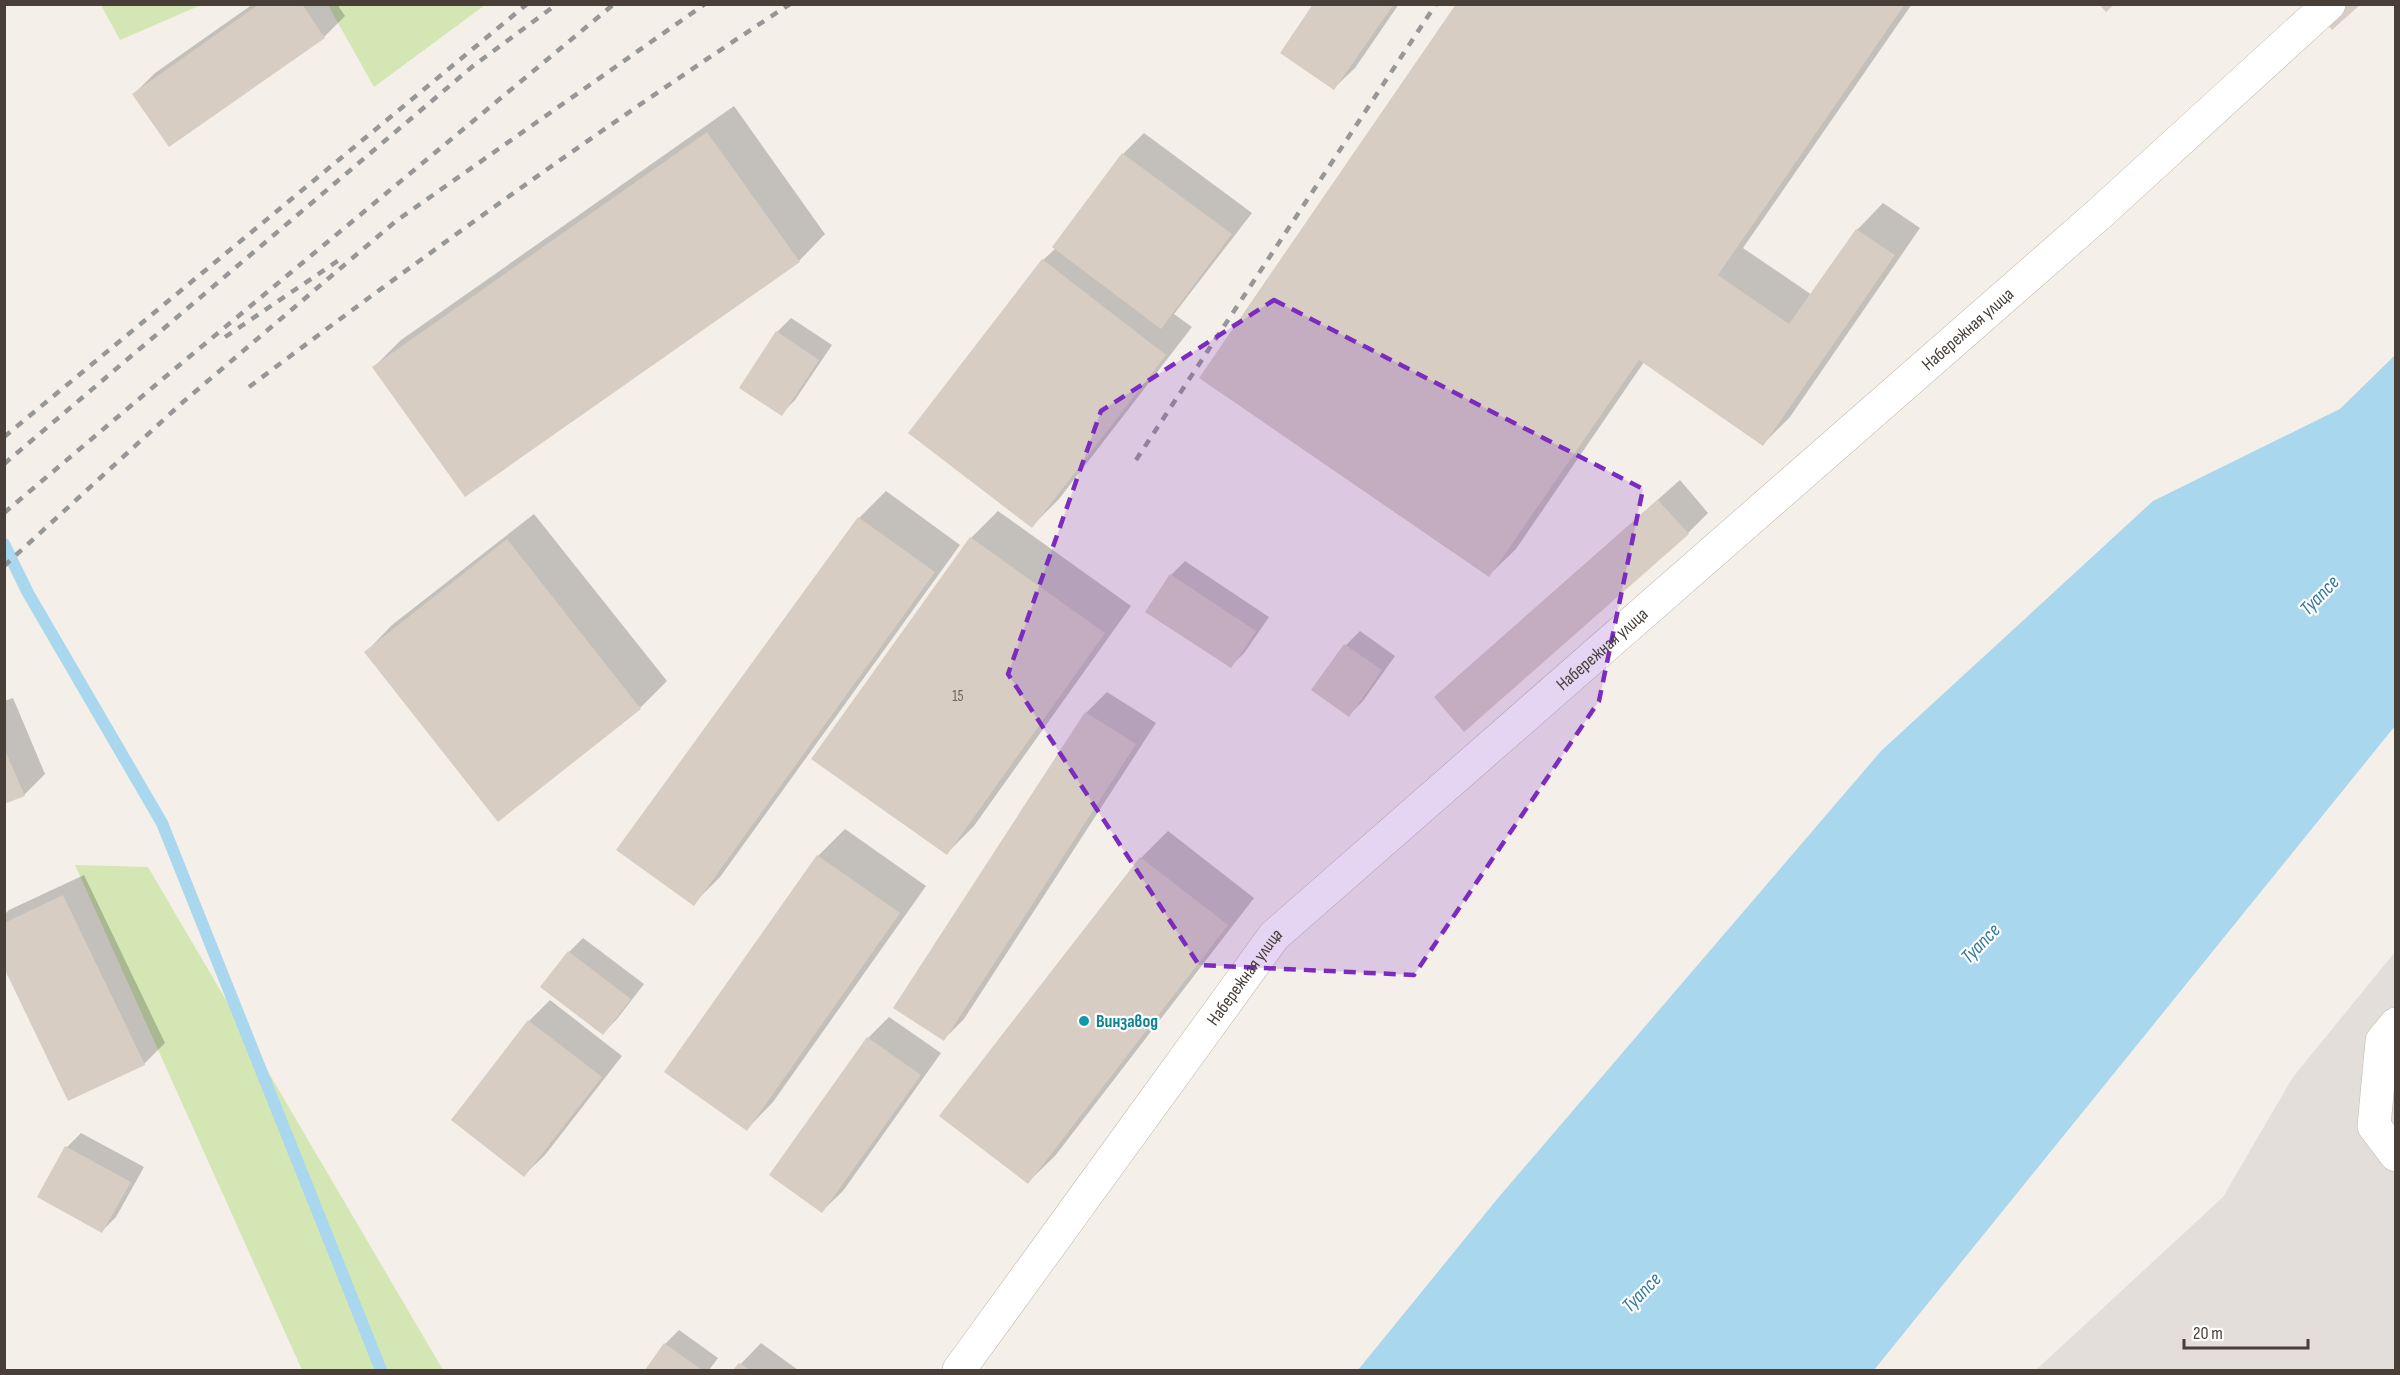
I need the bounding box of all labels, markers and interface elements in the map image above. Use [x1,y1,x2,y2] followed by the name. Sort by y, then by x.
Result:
[1918,284,2018,375] street label: Набережная улица
[2295,571,2345,621] water label: Туапсе
[1552,604,1652,695] street label: Набережная улица
[952,687,964,706] house number: 15
[1956,919,2006,969] water label: Туапсе
[1203,924,1287,1030] street label: Набережная улица
[1096,1011,1158,1032] place label: Винзавод
[1077,1014,1091,1028] marker: Винзавод
[1617,1268,1667,1318] water label: Туапсе
[2184,1312,2308,1350] scale bar
[2193,1323,2223,1344] text: 20 m

